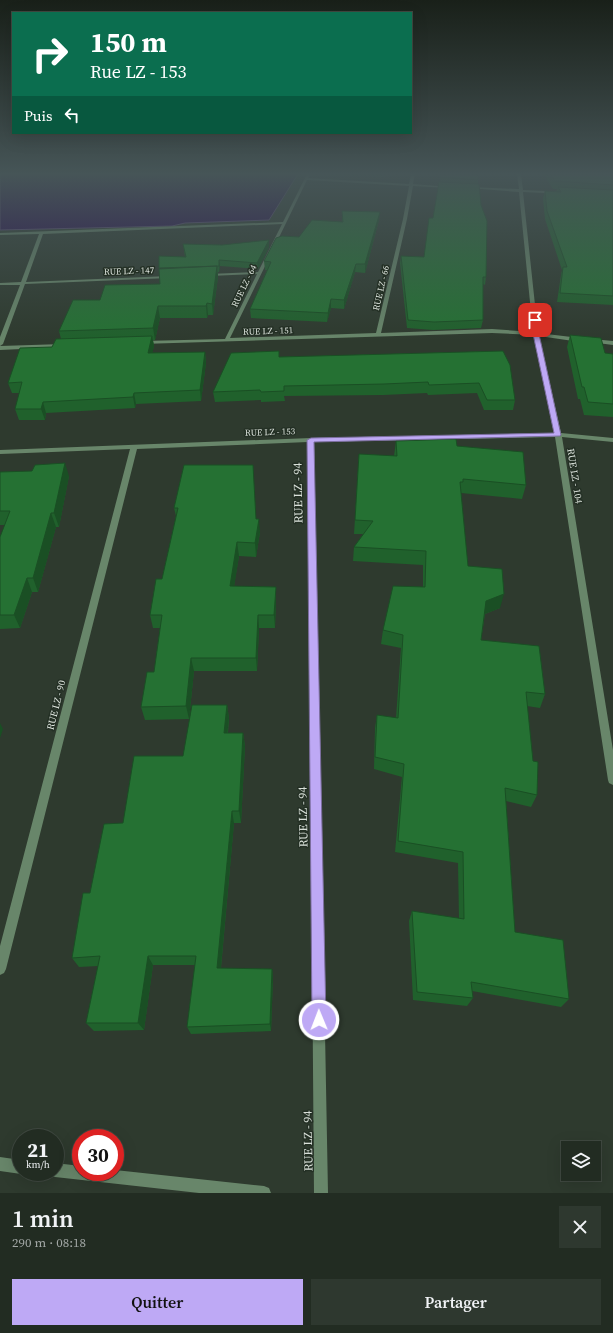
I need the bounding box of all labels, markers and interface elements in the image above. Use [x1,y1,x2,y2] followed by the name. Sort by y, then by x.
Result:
[90,23,167,61] text: 150 m
[24,28,76,80] icon: right
[90,59,187,84] text: Rue LZ - 153
[61,104,83,126] icon: left
[24,105,53,126] text: Puis
[229,262,260,309] street label: RUE LZ - 64
[104,264,155,278] street label: RUE LZ - 147
[370,264,392,312] street label: RUE LZ - 66
[518,303,552,337] pin
[524,309,546,331] icon: arrive
[243,324,293,338] street label: RUE LZ - 151
[245,425,296,439] street label: RUE LZ - 153
[564,447,586,505] street label: RUE LZ - 104
[289,462,307,524] street label: RUE LZ - 94
[44,679,68,731] street label: RUE LZ - 90
[294,786,312,848] street label: RUE LZ - 94
[298,999,340,1041] position arrow
[299,1110,317,1172] street label: RUE LZ - 94
[72,1129,124,1181] speed limit sign: 30
[27,1136,49,1164] text: 21
[561,1141,601,1181] map controls
[561,1141,601,1181] button: layers
[26,1158,50,1171] text: km/h
[12,1202,74,1235] text: 1 min
[559,1206,601,1248] button: close
[12,1234,86,1251] text: 290 m · 08:18
[12,1279,303,1325] button: Quitter
[311,1279,601,1325] button: Partager

